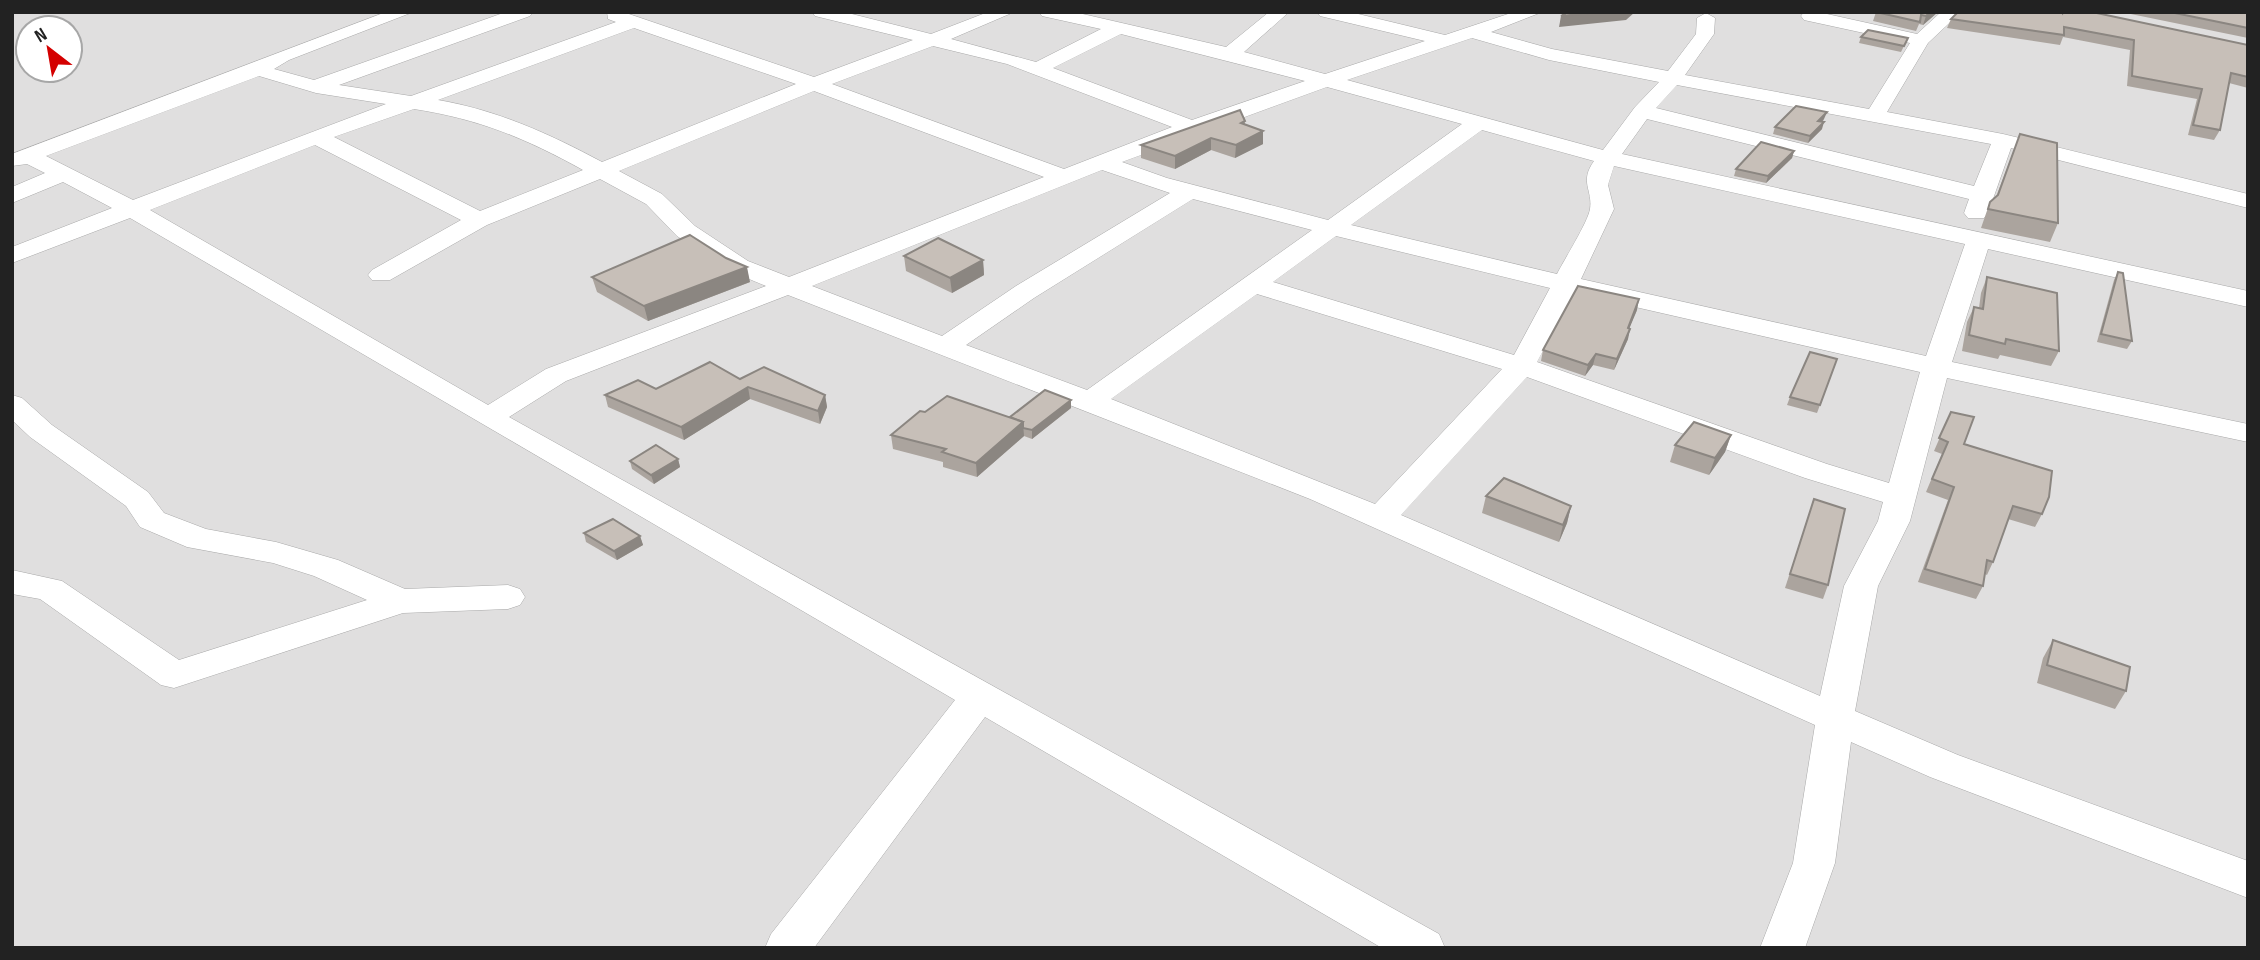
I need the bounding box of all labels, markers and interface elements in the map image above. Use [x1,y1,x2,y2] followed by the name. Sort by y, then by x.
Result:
[14,14,84,84] north arrow
[31,23,51,48] text: N

